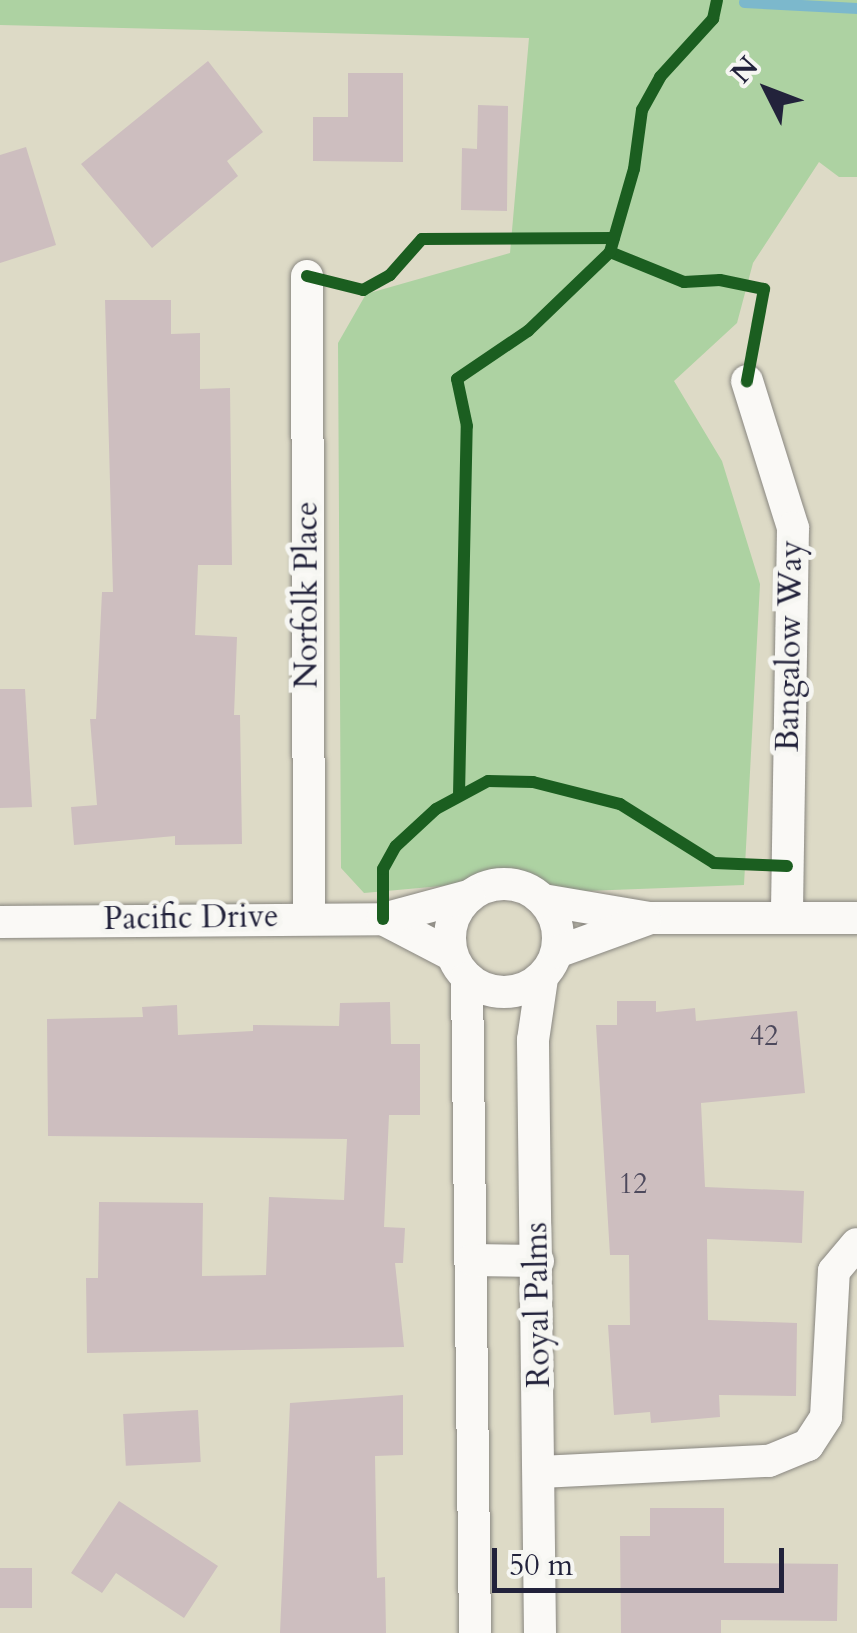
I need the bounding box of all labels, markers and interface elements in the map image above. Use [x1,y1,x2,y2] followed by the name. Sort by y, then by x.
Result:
[717,40,817,140] north arrow
[722,48,767,92] text: N
[288,501,326,689] street label: Norfolk Place
[769,540,811,752] street label: Bangalow Way
[103,897,279,939] street label: Pacific Drive
[750,1019,778,1053] house number: 42
[619,1167,647,1201] house number: 12
[517,1222,559,1388] street label: Royal Palms
[497,1528,790,1590] scale bar
[509,1545,573,1586] text: 50 m

